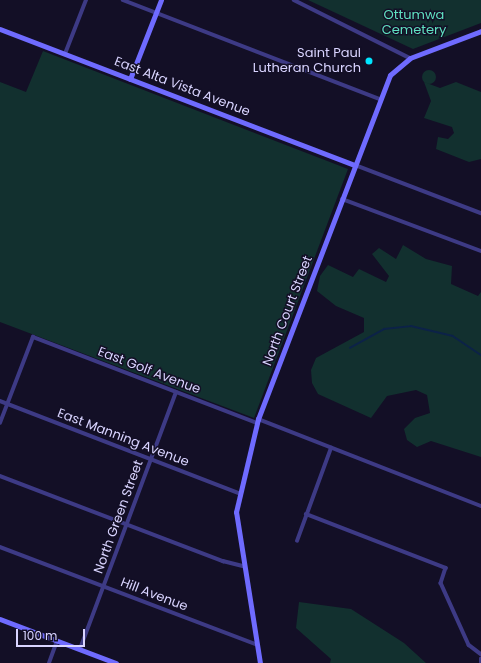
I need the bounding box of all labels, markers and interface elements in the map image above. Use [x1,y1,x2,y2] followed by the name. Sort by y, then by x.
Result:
[382,8,446,39] park label: Ottumwa Cemetery
[253,46,361,77] place label: Saint Paul Lutheran Church
[112,54,252,120] street label: East Alta Vista Avenue
[364,56,374,66] marker: Saint Paul Lutheran Church
[260,254,316,368] street label: North Court Street
[95,344,203,398] street label: East Golf Avenue
[55,406,191,470] street label: East Manning Avenue
[91,458,147,576] street label: North Green Street
[118,575,190,615] street label: Hill Avenue
[18,621,87,647] scale bar
[23,627,57,644] text: 100 m

